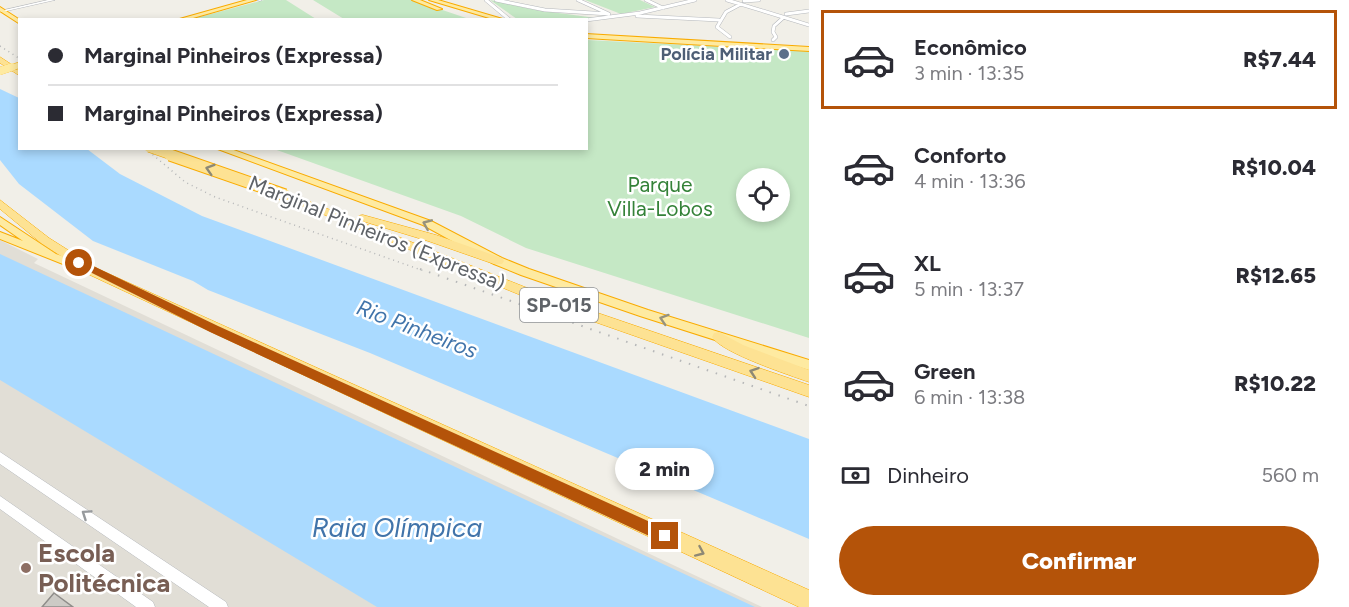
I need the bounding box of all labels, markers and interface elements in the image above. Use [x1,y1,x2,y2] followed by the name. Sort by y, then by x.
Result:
[842,33,896,87] icon: car
[914,34,1027,61] text: Econômico
[84,42,383,69] text: Marginal Pinheiros (Expressa)
[661,43,772,65] place label: Polícia Militar
[1243,46,1316,73] text: R$7.44
[777,47,791,61] marker: Polícia Militar
[914,61,1024,85] text: 3 min · 13:35
[84,100,383,127] text: Marginal Pinheiros (Expressa)
[842,141,896,195] icon: car
[914,142,1006,169] text: Conforto
[1232,154,1316,181] text: R$10.04
[205,164,216,176] one-way arrow
[736,168,790,222] map controls
[736,168,790,222] button: locate
[914,169,1026,193] text: 4 min · 13:36
[245,170,509,296] street label: Marginal Pinheiros (Expressa)
[607,172,713,221] park label: Parque Villa-Lobos
[423,219,434,231] one-way arrow
[65,249,92,276] route start
[842,249,896,303] icon: car
[914,250,941,277] text: XL
[1236,262,1316,289] text: R$12.65
[914,277,1024,301] text: 5 min · 13:37
[520,288,598,322] road number: SP-015
[353,294,481,364] water label: Rio Pinheiros
[659,314,670,326] one-way arrow
[842,357,896,411] icon: car
[914,358,976,385] text: Green
[749,367,760,380] one-way arrow
[1234,370,1316,397] text: R$10.22
[914,385,1025,409] text: 6 min · 13:38
[616,449,714,491] callout: 2 min
[639,457,690,481] text: 2 min
[839,459,872,492] icon: cash
[887,462,969,489] text: Dinheiro
[1261,463,1319,487] text: 560 m
[82,510,93,521] one-way arrow
[312,511,482,544] water label: Raia Olímpica
[651,522,678,549] route end
[839,526,1319,595] button: Confirmar
[38,537,170,599] place label: Escola Politécnica
[693,544,704,556] one-way arrow
[19,561,33,575] marker: Escola Politécnica

